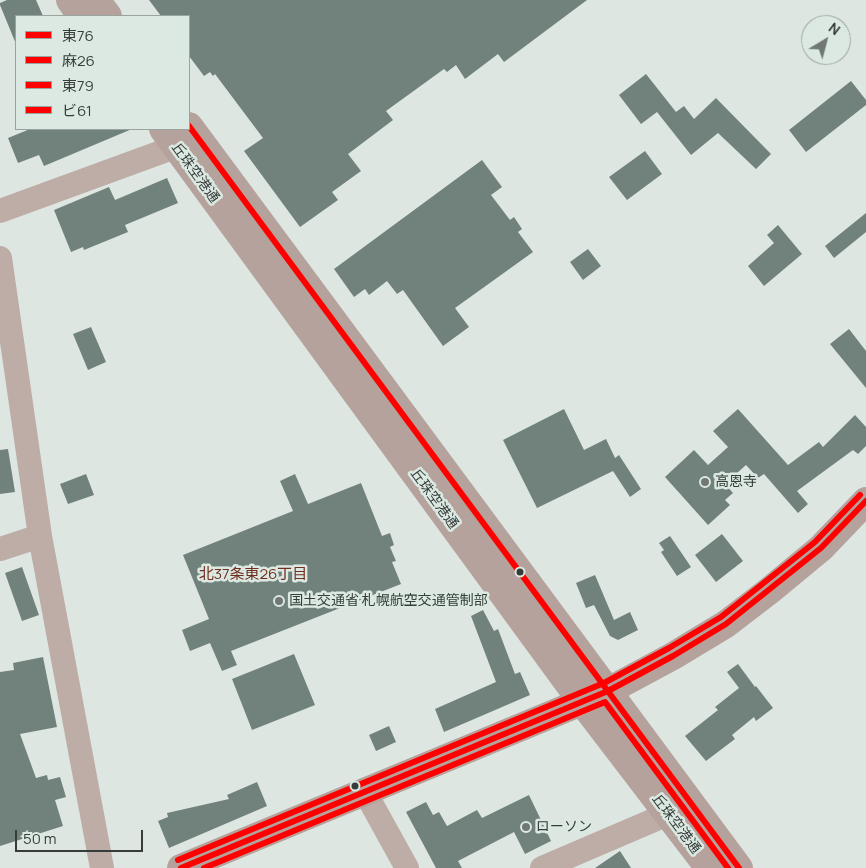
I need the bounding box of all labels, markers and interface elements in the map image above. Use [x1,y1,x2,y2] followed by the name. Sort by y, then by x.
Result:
[15,15,190,130] legend
[801,15,851,65] north arrow
[825,18,844,39] text: N
[62,25,94,46] text: 東76
[62,50,95,71] text: 麻26
[62,75,94,96] text: 東79
[62,100,92,121] text: ビ61
[168,140,222,206] street label: 丘珠空港通
[407,466,461,532] street label: 丘珠空港通
[715,474,757,490] place label: 高恩寺
[699,476,711,488] marker: 高恩寺
[199,566,307,584] district label: 北37条東26丁目
[515,567,525,577] unlabelled marker
[289,593,488,609] place label: 国土交通省 札幌航空交通管制部
[273,595,285,607] marker: 国土交通省 札幌航空交通管制部
[350,781,360,791] unlabelled marker
[648,791,704,857] street label: 丘珠空港通
[536,819,592,835] place label: ローソン
[18,820,145,852] scale bar
[520,821,532,833] marker: ローソン
[23,828,57,849] text: 50 m

